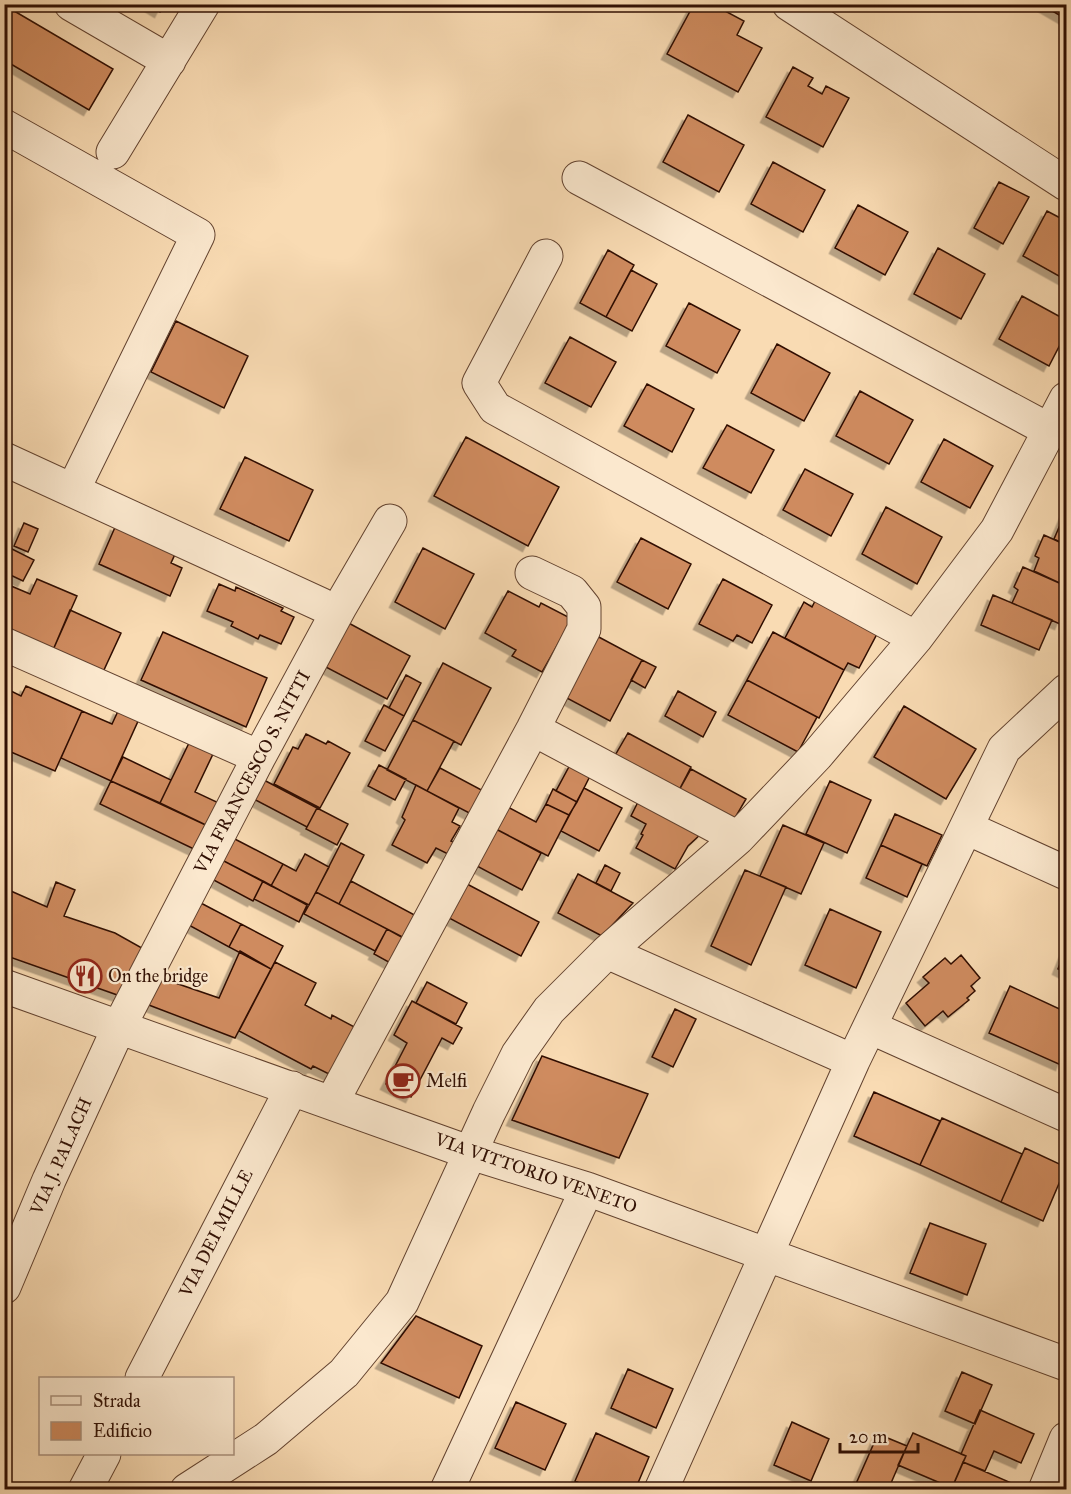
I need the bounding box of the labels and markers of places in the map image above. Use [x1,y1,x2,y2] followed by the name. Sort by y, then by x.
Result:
[67,958,103,994] restaurant icon: On the bridge
[108,965,208,988] place label: On the bridge
[385,1063,421,1099] cafe icon: Melfi
[426,1070,468,1092] place label: Melfi

